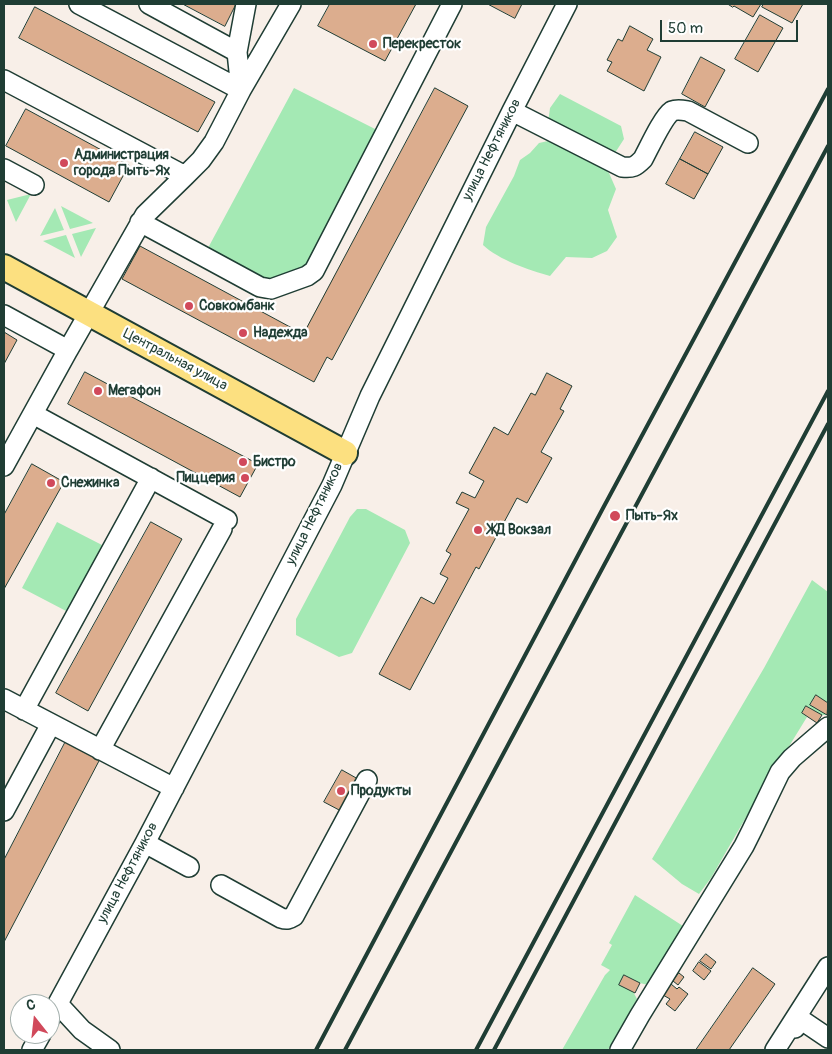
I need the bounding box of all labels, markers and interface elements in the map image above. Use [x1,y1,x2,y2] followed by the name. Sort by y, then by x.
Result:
[662,10,800,42] scale bar
[668,19,703,38] text: 50 m
[383,36,461,52] place label: Перекресток
[367,38,379,50] marker: Перекресток
[459,96,525,204] street label: улица Нефтяников
[74,147,170,180] place label: Администрация города Пыть-Ях
[58,157,70,169] marker: Администрация города Пыть-Ях
[199,298,275,314] place label: Совкомбанк
[183,300,195,312] marker: Совкомбанк
[120,325,230,395] street label: Центральная улица
[253,325,308,341] place label: Надежда
[237,327,249,339] marker: Надежда
[108,383,161,399] place label: Мегафон
[92,385,104,397] marker: Мегафон
[253,454,296,470] place label: Бистро
[237,456,249,468] marker: Бистро
[283,460,347,568] street label: улица Нефтяников
[176,470,235,486] place label: Пиццерия
[239,472,251,484] marker: Пиццерия
[61,475,119,491] place label: Снежинка
[45,477,57,489] marker: Снежинка
[626,508,678,524] place label: Пыть-Ях
[608,509,622,523] marker: Пыть-Ях
[488,522,551,538] place label: ЖД Вокзал
[472,524,484,536] marker: ЖД Вокзал
[351,783,411,799] place label: Продукты
[335,785,347,797] marker: Продукты
[94,820,162,926] street label: улица Нефтяников
[10,994,60,1044] north arrow
[24,996,37,1014] text: С

